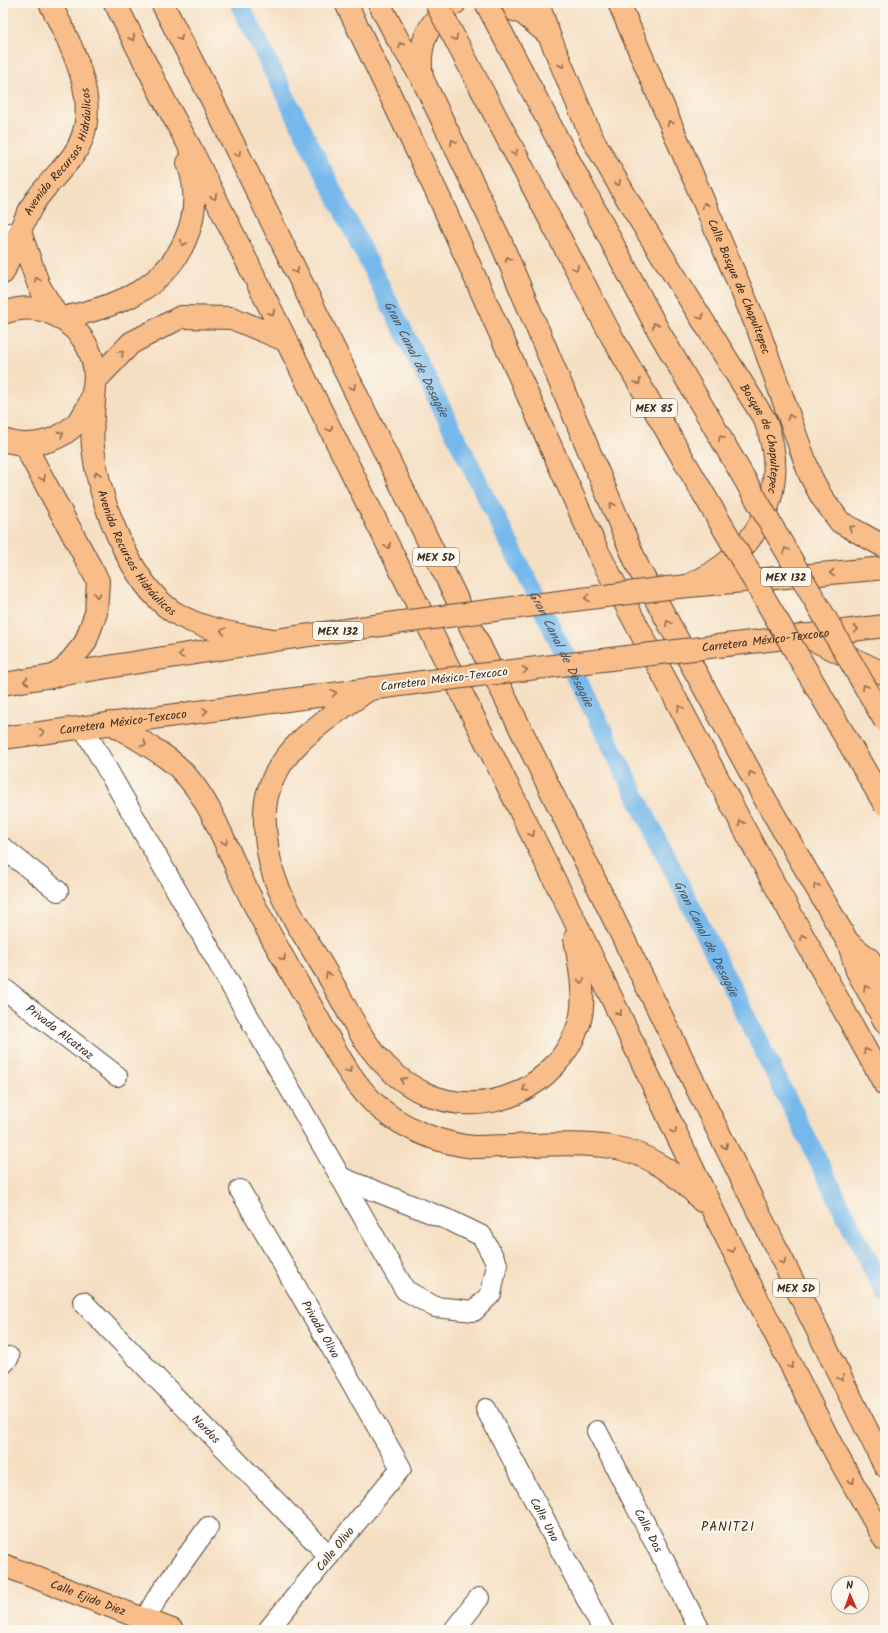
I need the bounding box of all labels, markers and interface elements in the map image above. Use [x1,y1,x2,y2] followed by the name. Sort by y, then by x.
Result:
[450,33,457,41] one-way arrow
[127,34,135,41] one-way arrow
[175,34,183,41] one-way arrow
[398,42,406,49] one-way arrow
[557,62,565,69] one-way arrow
[19,86,97,219] street label: Avenida Recursos Hidráulicos
[667,120,675,128] one-way arrow
[450,139,458,146] one-way arrow
[510,148,518,156] one-way arrow
[233,150,241,157] one-way arrow
[613,179,620,186] one-way arrow
[209,192,217,200] one-way arrow
[702,202,710,209] one-way arrow
[702,216,775,357] street label: Calle Bosque de Chapultepec
[180,239,188,247] one-way arrow
[505,256,513,264] one-way arrow
[571,263,578,271] one-way arrow
[291,266,298,274] one-way arrow
[33,277,42,284] one-way arrow
[378,298,454,422] water label: Gran Canal de Desagüe
[268,309,275,316] one-way arrow
[696,313,703,320] one-way arrow
[653,322,660,330] one-way arrow
[117,350,124,358] one-way arrow
[634,377,641,385] one-way arrow
[734,380,783,495] street label: Bosque de Chapultepec
[348,383,356,391] one-way arrow
[631,399,677,417] road number: MEX 85
[786,413,794,420] one-way arrow
[325,425,333,433] one-way arrow
[57,432,64,439] one-way arrow
[718,435,725,442] one-way arrow
[94,470,102,477] one-way arrow
[38,474,45,482] one-way arrow
[92,488,180,621] street label: Avenida Recursos Hidráulicos
[609,502,617,510] one-way arrow
[848,526,855,533] one-way arrow
[383,542,391,549] one-way arrow
[783,547,790,554] one-way arrow
[413,548,459,566] road number: MEX 5D
[761,568,811,586] road number: MEX 132
[829,568,835,577] one-way arrow
[523,588,599,712] water label: Gran Canal de Desagüe
[93,592,102,598] one-way arrow
[584,593,590,602] one-way arrow
[666,619,673,627] one-way arrow
[313,622,363,640] road number: MEX 132
[701,624,830,658] street label: Carretera México-Texcoco
[853,625,859,634] one-way arrow
[220,627,227,636] one-way arrow
[178,651,184,659] one-way arrow
[379,662,509,697] street label: Carretera México-Texcoco
[522,665,528,674] one-way arrow
[22,676,29,685] one-way arrow
[863,684,870,691] one-way arrow
[331,689,337,698] one-way arrow
[58,705,188,740] street label: Carretera México-Texcoco
[678,705,685,712] one-way arrow
[202,706,208,715] one-way arrow
[39,728,45,737] one-way arrow
[140,739,147,746] one-way arrow
[748,770,755,778] one-way arrow
[738,820,746,827] one-way arrow
[527,830,535,838] one-way arrow
[220,838,228,845] one-way arrow
[668,877,744,1002] water label: Gran Canal de Desagüe
[813,883,820,890] one-way arrow
[801,934,808,941] one-way arrow
[279,954,286,961] one-way arrow
[325,972,332,979] one-way arrow
[577,978,586,984] one-way arrow
[864,985,871,992] one-way arrow
[22,1000,98,1065] street label: Privada Alcatraz
[614,1009,622,1017] one-way arrow
[864,1048,871,1055] one-way arrow
[344,1066,352,1073] one-way arrow
[400,1077,407,1084] one-way arrow
[522,1085,529,1092] one-way arrow
[669,1126,677,1134] one-way arrow
[720,1141,728,1149] one-way arrow
[727,1246,735,1253] one-way arrow
[778,1258,786,1265] one-way arrow
[773,1279,819,1297] road number: MEX 5D
[296,1297,345,1362] street label: Privada Olivo
[786,1361,794,1369] one-way arrow
[836,1374,844,1382] one-way arrow
[187,1411,225,1448] street label: Nardos
[847,1477,854,1484] one-way arrow
[524,1494,564,1545] street label: Calle Uno
[629,1505,667,1556] street label: Calle Dos
[701,1517,755,1538] district label: PANITZI
[311,1523,359,1576] street label: Calle Olivo
[47,1575,128,1621] street label: Calle Ejido Diez
[830,1575,870,1615] north arrow
[846,1577,854,1595] text: N

